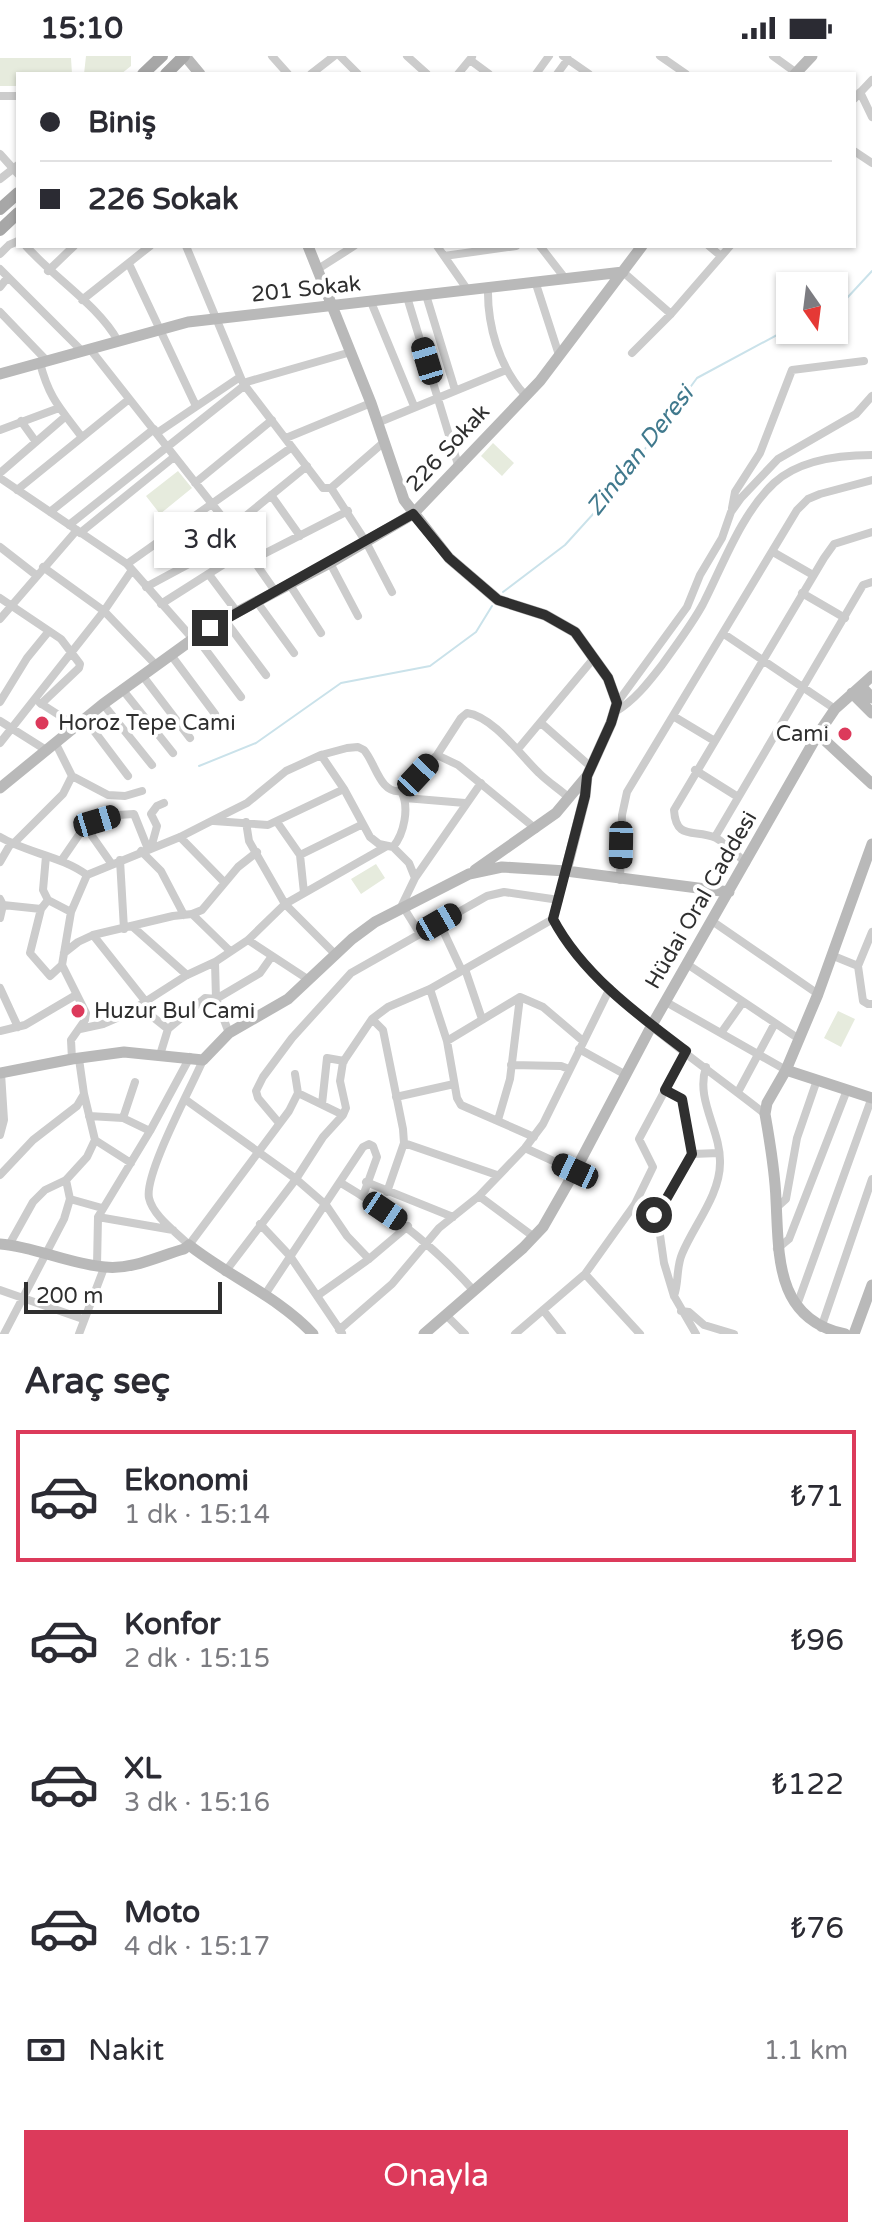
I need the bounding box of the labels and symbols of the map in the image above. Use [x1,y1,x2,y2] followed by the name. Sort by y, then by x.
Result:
[250,270,362,308] street label: 201 Sokak
[776,272,848,344] north arrow
[409,335,445,387] car
[580,378,701,522] water label: Zindan Deresi
[401,399,495,497] street label: 226 Sokak
[154,512,266,568] callout: 3 dk
[192,610,228,646] route end
[58,710,236,736] place label: Horoz Tepe Cami
[33,714,51,732] marker: Horoz Tepe Cami
[776,721,829,747] place label: Cami
[836,725,854,743] marker: Cami
[393,749,443,801] car
[71,803,123,839] car
[640,807,762,993] street label: Hüdai Oral Caddesi
[609,821,633,869] car
[412,900,466,944] car
[94,998,255,1024] place label: Huzur Bul Cami
[69,1002,87,1020] marker: Huzur Bul Cami
[548,1150,602,1192] car
[358,1188,412,1234] car
[636,1197,672,1233] route start
[24,1278,222,1314] scale bar

